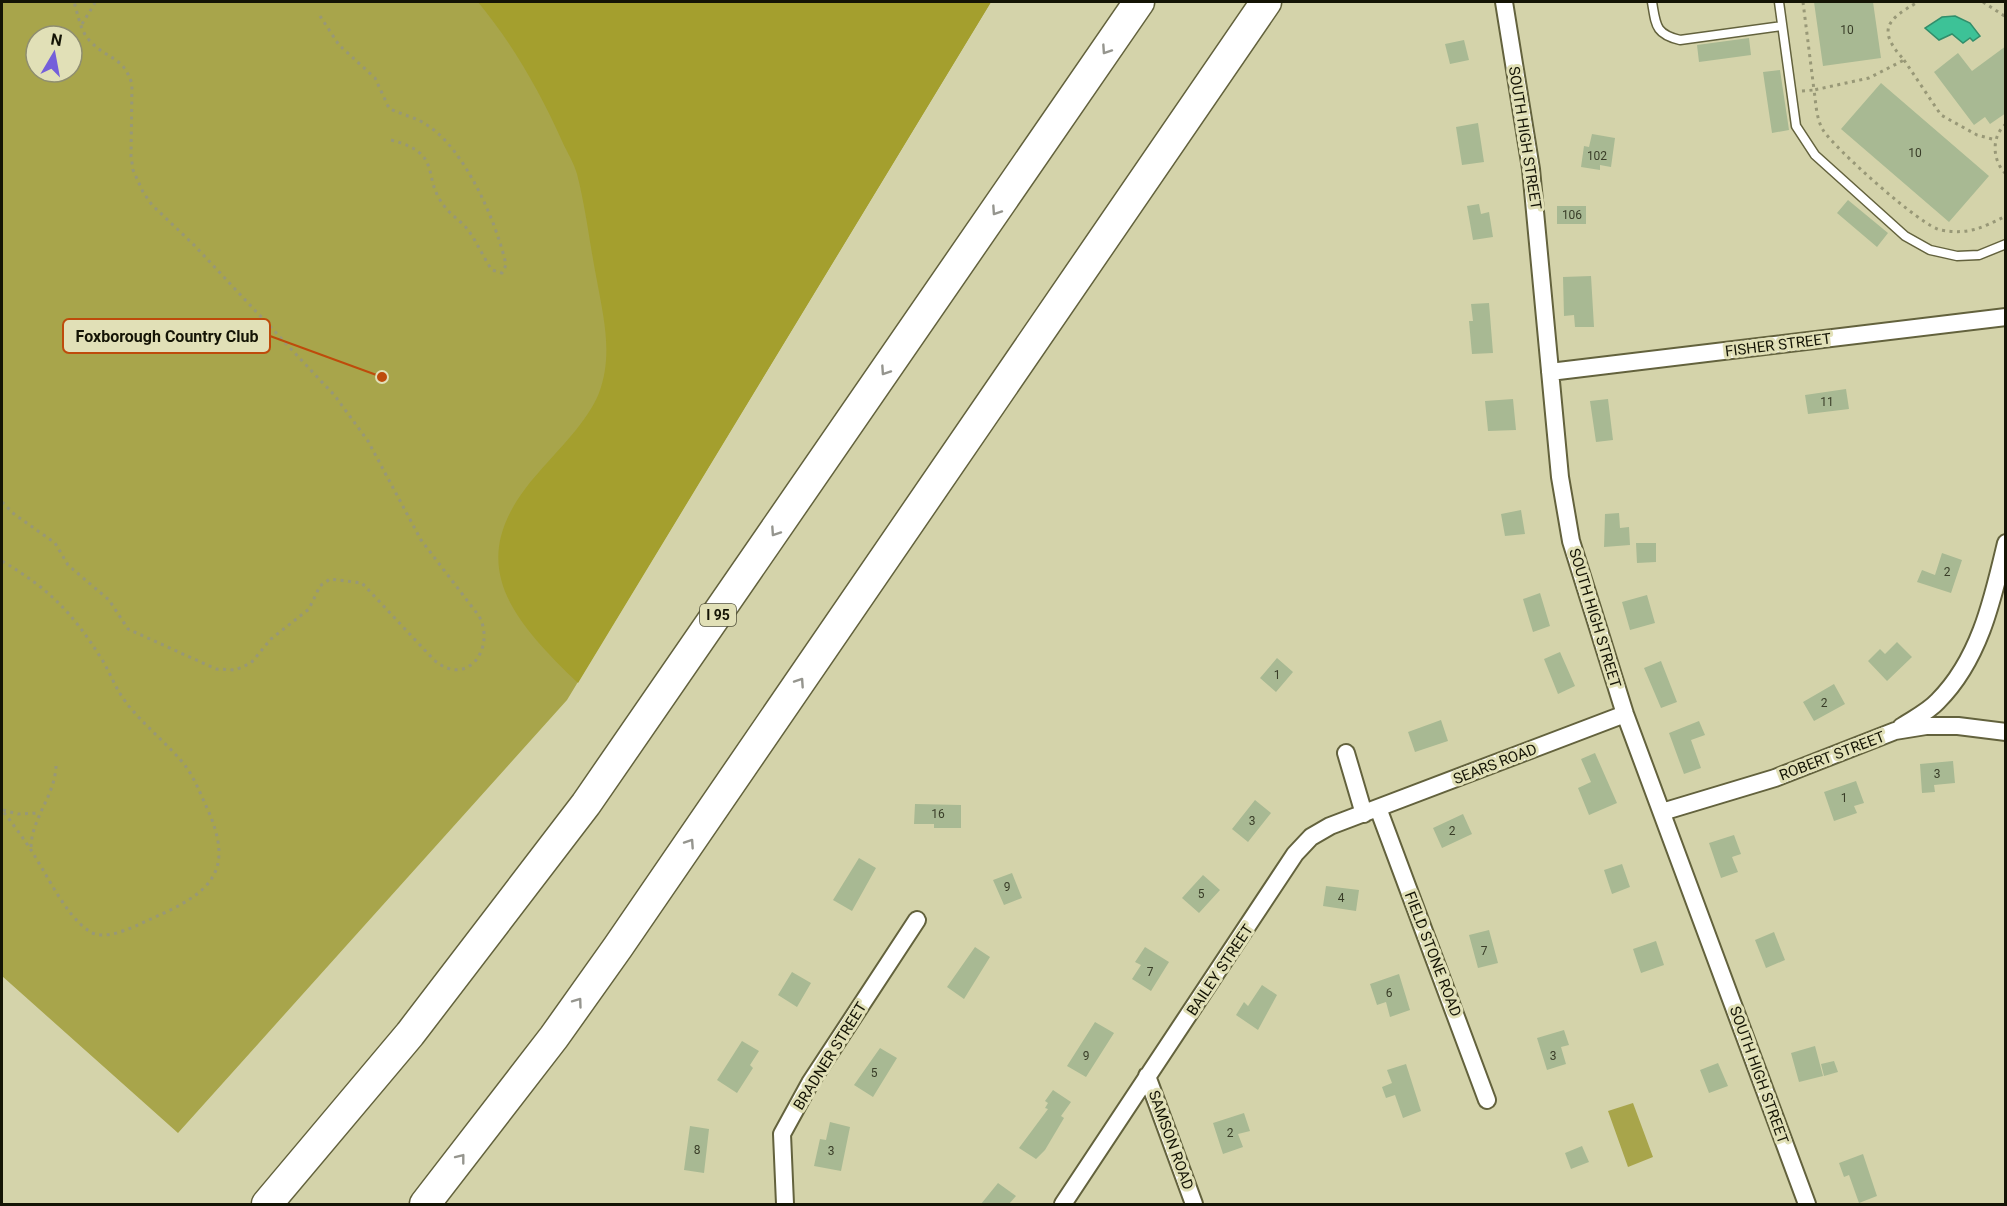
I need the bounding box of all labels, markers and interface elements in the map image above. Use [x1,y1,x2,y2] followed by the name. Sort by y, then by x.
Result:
[1840,23,1854,37] house number: 10
[24,24,84,84] north arrow
[49,29,64,50] text: N
[1102,43,1113,54] one-way arrow
[1505,65,1545,211] street label: SOUTH HIGH STREET
[1908,146,1922,160] house number: 10
[1587,149,1607,163] house number: 102
[992,204,1003,215] one-way arrow
[1562,208,1582,222] house number: 106
[63,319,270,353] callout: Foxborough Country Club
[76,327,258,346] text: Foxborough Country Club
[1724,330,1832,360] street label: FISHER STREET
[881,365,892,376] one-way arrow
[1820,395,1834,409] house number: 11
[771,525,782,536] one-way arrow
[1565,546,1625,690] street label: SOUTH HIGH STREET
[1944,565,1951,579] house number: 2
[700,604,736,626] road number: I 95
[1274,668,1280,682] house number: 1
[793,677,804,688] one-way arrow
[1821,696,1828,710] house number: 2
[1777,728,1887,784] street label: ROBERT STREET
[1451,740,1539,788] street label: SEARS ROAD
[1934,767,1940,781] house number: 3
[1841,791,1847,805] house number: 1
[931,807,945,821] house number: 16
[1249,814,1255,828] house number: 3
[1449,824,1456,838] house number: 2
[683,838,694,849] one-way arrow
[1004,880,1010,894] house number: 9
[1198,887,1205,901] house number: 5
[1401,889,1465,1019] street label: FIELD STONE ROAD
[1338,891,1345,905] house number: 4
[1183,921,1257,1019] street label: BAILEY STREET
[1481,944,1488,958] house number: 7
[1147,965,1154,979] house number: 7
[1386,986,1393,1000] house number: 6
[571,998,582,1009] one-way arrow
[790,999,870,1113] street label: BRADNER STREET
[1726,1004,1792,1146] street label: SOUTH HIGH STREET
[1083,1049,1089,1063] house number: 9
[1550,1049,1556,1063] house number: 3
[871,1066,878,1080] house number: 5
[1145,1088,1197,1192] street label: SAMSON ROAD
[1227,1126,1234,1140] house number: 2
[694,1143,701,1157] house number: 8
[828,1144,834,1158] house number: 3
[454,1154,465,1165] one-way arrow

